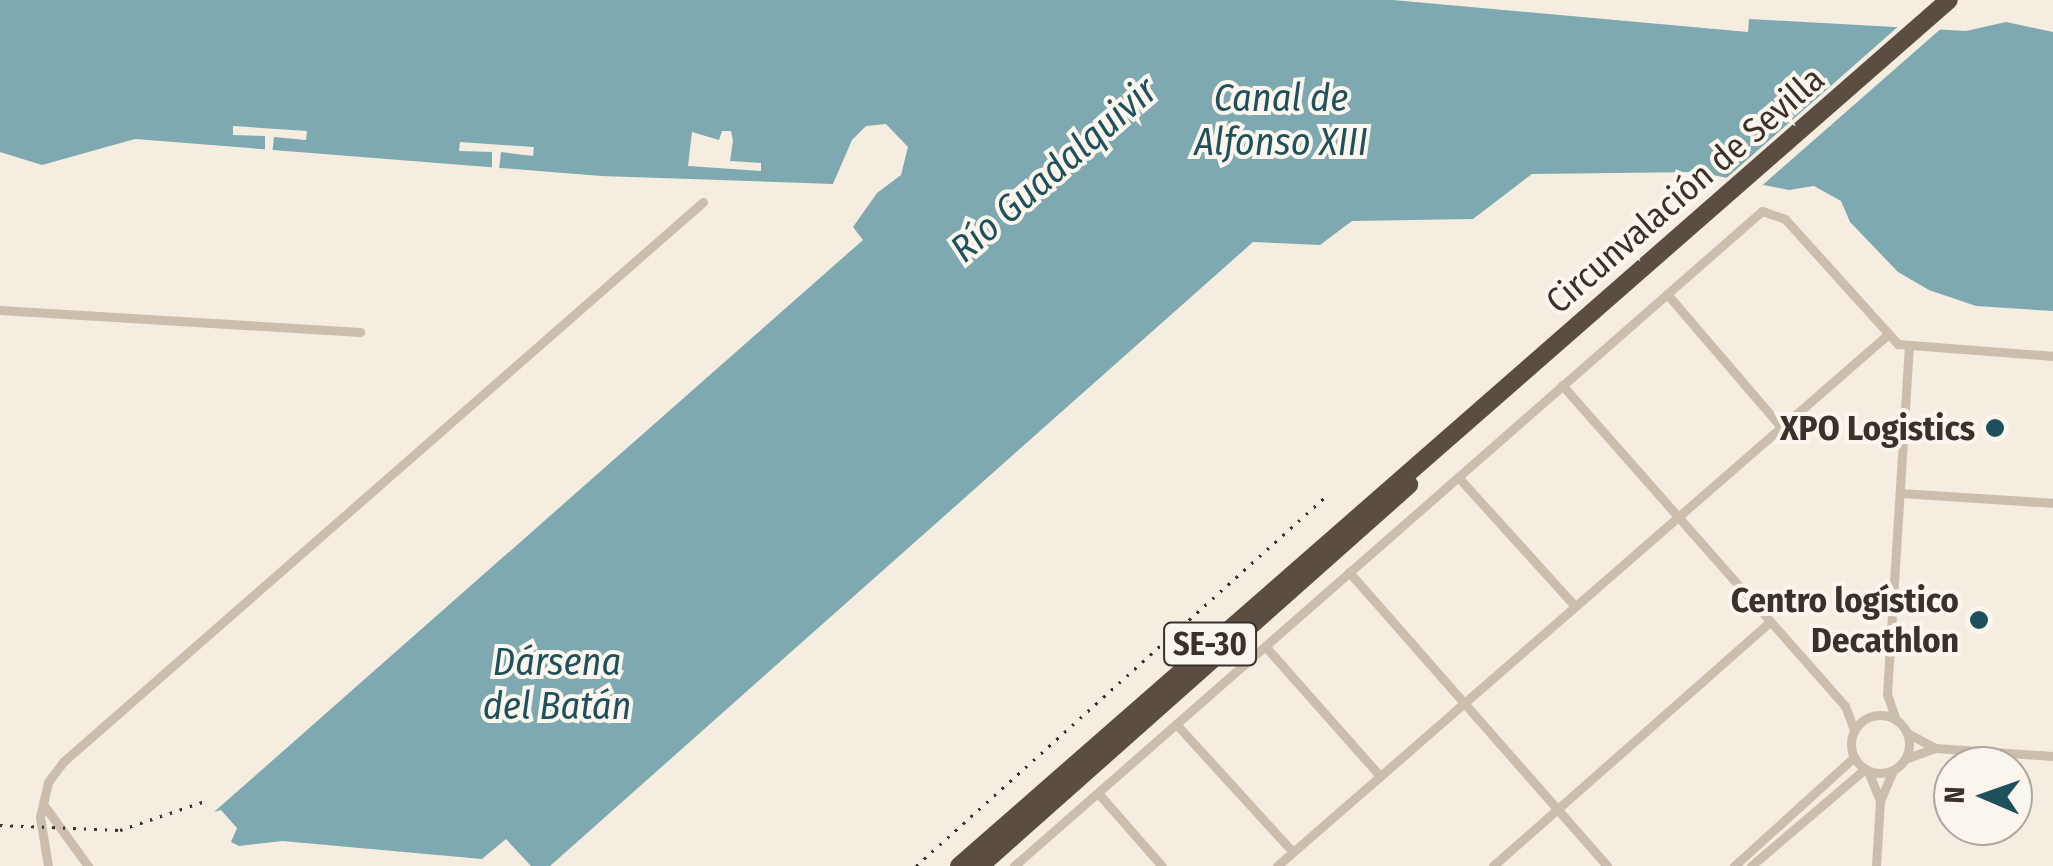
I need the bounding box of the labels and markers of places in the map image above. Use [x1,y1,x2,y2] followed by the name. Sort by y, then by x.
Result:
[1780,407,1975,449] place label: XPO Logistics
[1984,417,2006,439] marker: XPO Logistics
[1731,579,1959,661] place label: Centro logístico Decathlon
[1968,609,1990,631] marker: Centro logístico Decathlon

